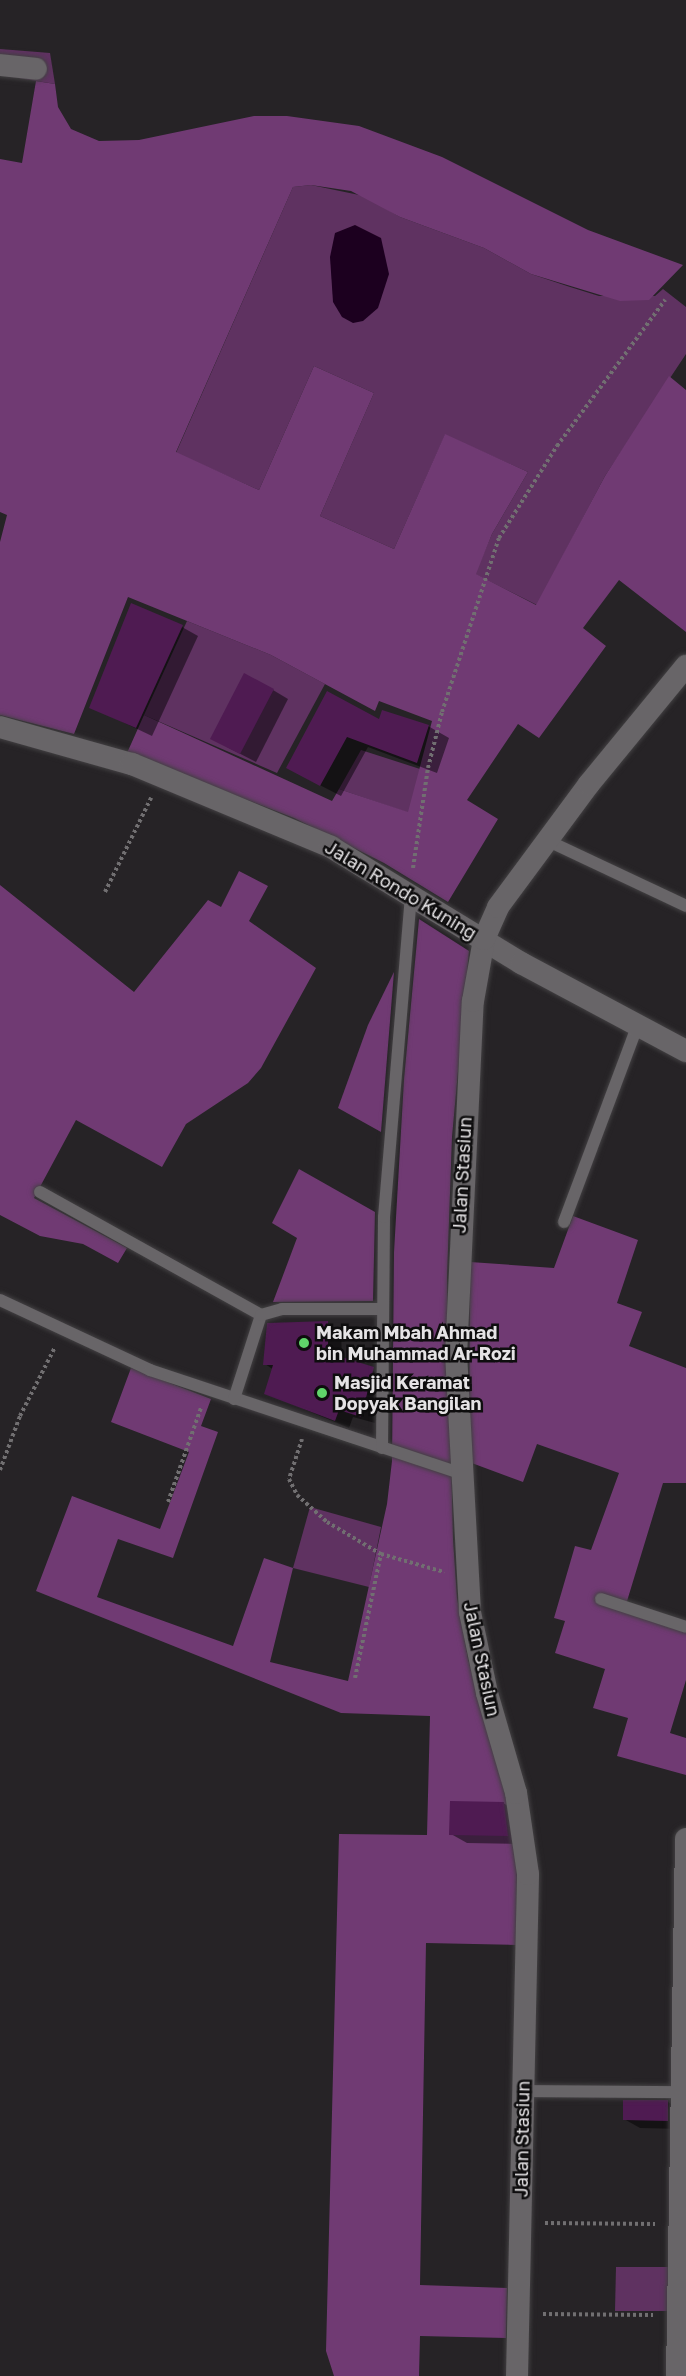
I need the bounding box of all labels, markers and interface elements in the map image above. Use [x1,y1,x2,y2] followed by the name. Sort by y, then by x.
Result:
[321,836,481,944] street label: Jalan Rondo Kuning
[448,1116,476,1234] street label: Jalan Stasiun
[316,1322,516,1364] place label: Makam Mbah Ahmad bin Muhammad Ar-Rozi
[297,1336,311,1350] marker: Makam Mbah Ahmad bin Muhammad Ar-Rozi
[334,1372,481,1414] place label: Masjid Keramat Dopyak Bangilan
[315,1386,329,1400] marker: Masjid Keramat Dopyak Bangilan
[459,1600,505,1718] street label: Jalan Stasiun
[510,2081,534,2197] street label: Jalan Stasiun

